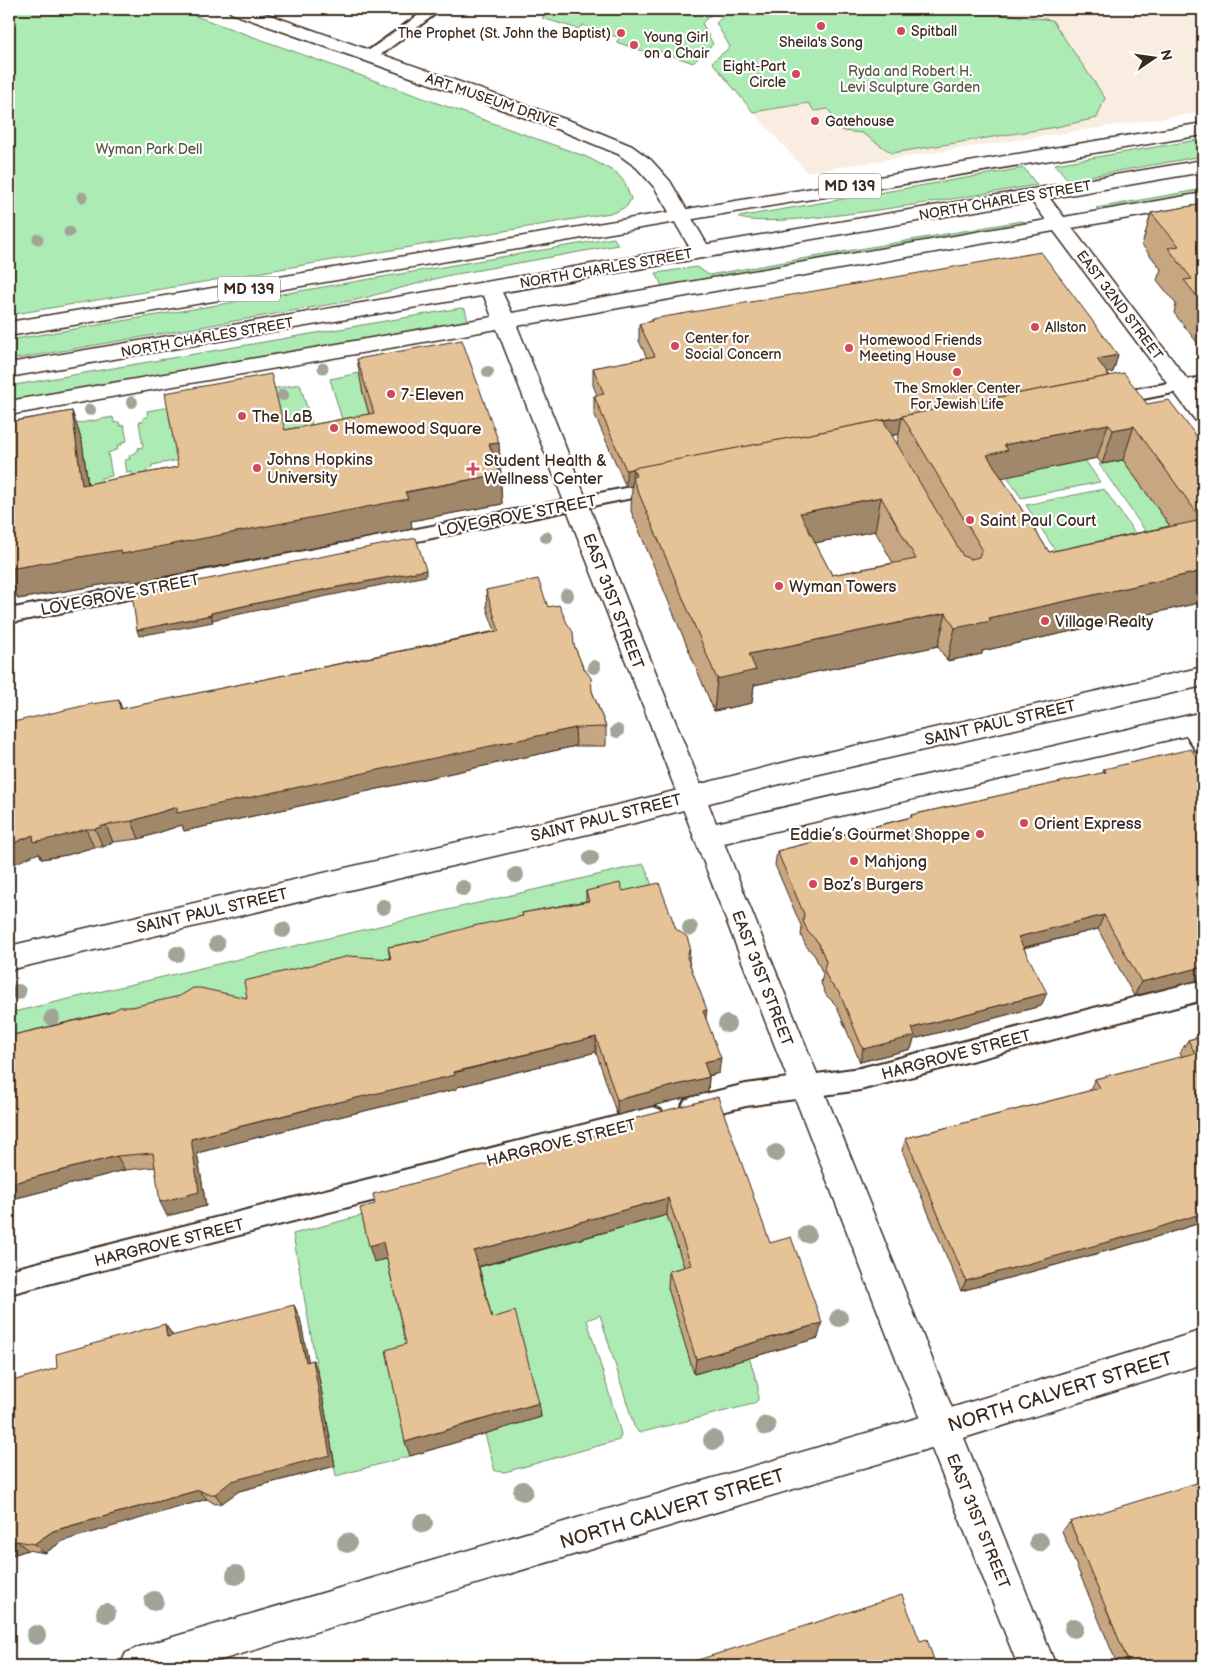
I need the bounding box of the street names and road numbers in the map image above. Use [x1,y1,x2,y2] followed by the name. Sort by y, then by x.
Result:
[423,70,560,131] street label: ART MUSEUM DRIVE
[819,174,881,198] road number: MD 139
[917,177,1093,224] street label: NORTH CHARLES STREET
[518,245,694,292] street label: NORTH CHARLES STREET
[1073,247,1167,364] street label: EAST 32ND STREET
[218,276,280,302] road number: MD 139
[119,314,295,361] street label: NORTH CHARLES STREET
[436,492,599,541] street label: LOVEGROVE STREET
[578,531,647,672] street label: EAST 31ST STREET
[39,571,202,620] street label: LOVEGROVE STREET
[923,697,1078,750] street label: SAINT PAUL STREET
[529,790,684,846] street label: SAINT PAUL STREET
[135,885,290,938] street label: SAINT PAUL STREET
[727,908,796,1049] street label: EAST 31ST STREET
[880,1026,1033,1085] street label: HARGROVE STREET
[485,1116,639,1171] street label: HARGROVE STREET
[93,1216,247,1271] street label: HARGROVE STREET
[945,1347,1176,1438] street label: NORTH CALVERT STREET
[942,1451,1013,1592] street label: EAST 31ST STREET
[557,1464,788,1555] street label: NORTH CALVERT STREET

